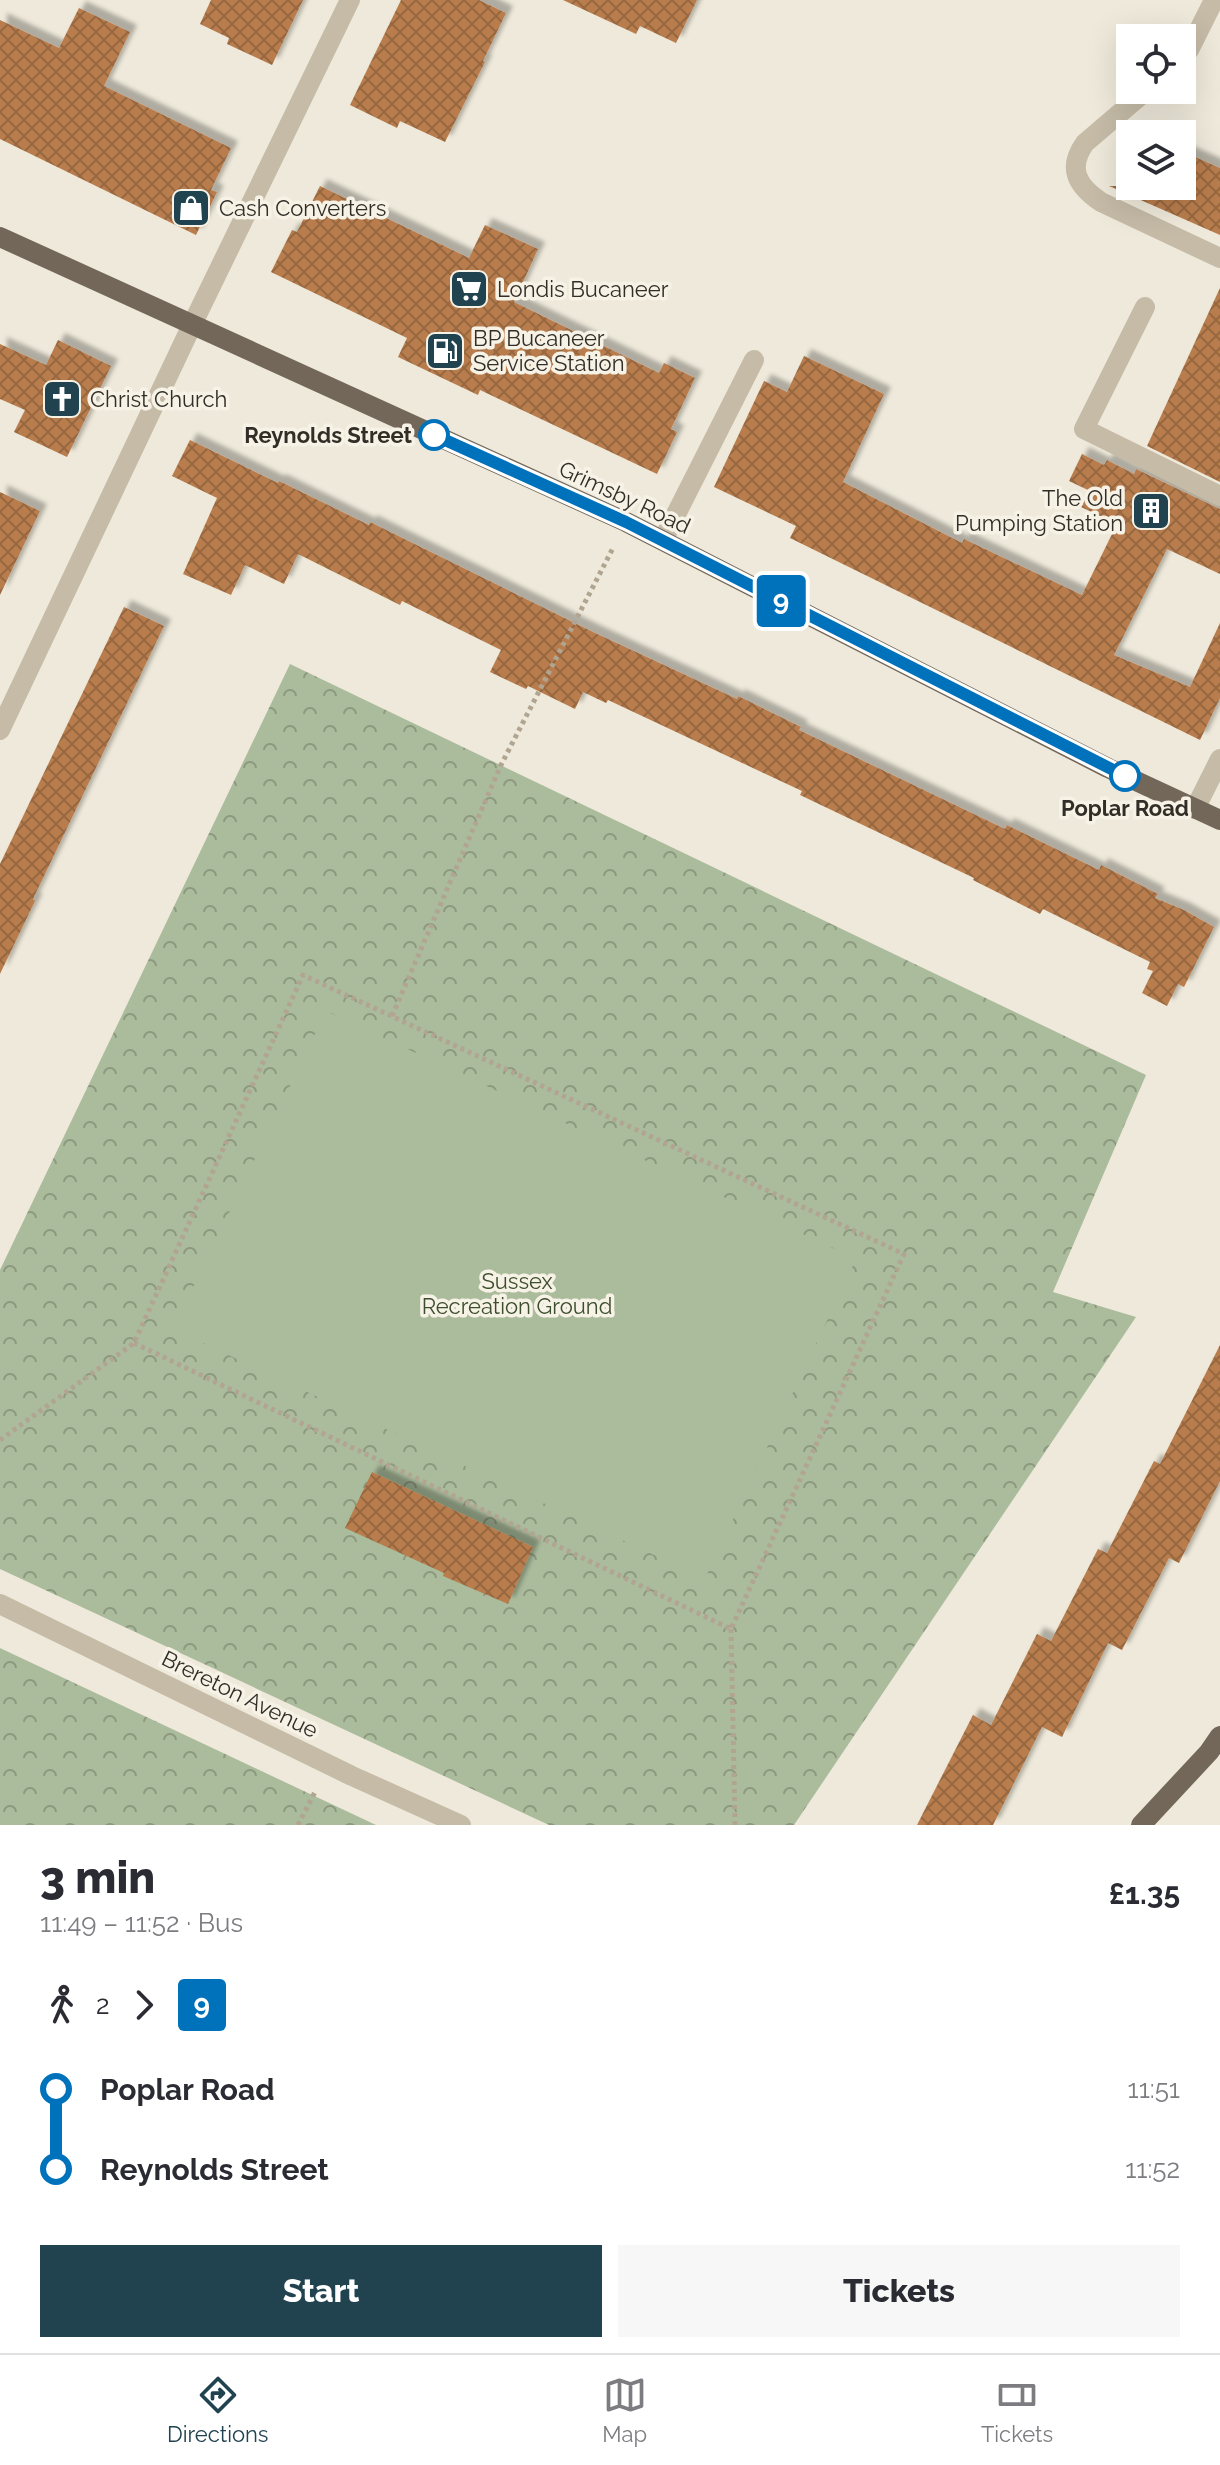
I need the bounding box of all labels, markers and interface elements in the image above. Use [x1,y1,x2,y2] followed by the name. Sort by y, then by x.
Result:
[1116,24,1196,200] map controls
[1116,24,1196,104] button: locate
[1116,120,1196,200] button: layers
[170,187,212,229] shop icon: Cash Converters
[219,195,386,221] place label: Cash Converters
[448,268,490,310] supermarket icon: Londis Bucaneer
[497,276,669,302] place label: Londis Bucaneer
[473,325,625,376] place label: BP Bucaneer Service Station
[424,330,466,372] fuel station icon: BP Bucaneer Service Station
[41,378,83,420] church icon: Christ Church
[90,386,227,412] place label: Christ Church
[419,420,449,450] marker: Reynolds Street
[244,422,413,448] place label: Reynolds Street
[555,455,695,539] street label: Grimsby Road
[955,485,1123,536] place label: The Old Pumping Station
[1130,490,1172,532] building icon: The Old Pumping Station
[755,575,807,627] line badge: 9
[773,584,789,617] text: 9
[1110,761,1140,791] marker: Poplar Road
[1061,795,1189,821] place label: Poplar Road
[422,1268,612,1319] park label: Sussex Recreation Ground
[158,1645,322,1743] street label: Brereton Avenue
[40,1852,155,1903] text: 3 min
[1109,1876,1180,1911] text: £1.35
[40,1908,243,1938] text: 11:49 – 11:52 · Bus
[40,1983,84,2027] icon: walk
[122,1983,166,2027] icon: forward
[194,1988,210,2021] text: 9
[96,1990,110,2020] text: 2
[100,2072,275,2107] text: Poplar Road
[1128,2074,1180,2104] text: 11:51
[100,2152,329,2187] text: Reynolds Street
[1125,2154,1180,2184] text: 11:52
[40,2245,602,2337] button: Start
[618,2245,1180,2337] button: Tickets
[167,2373,269,2447] tab: Directions
[602,2373,647,2447] tab: Map
[981,2373,1053,2447] tab: Tickets

